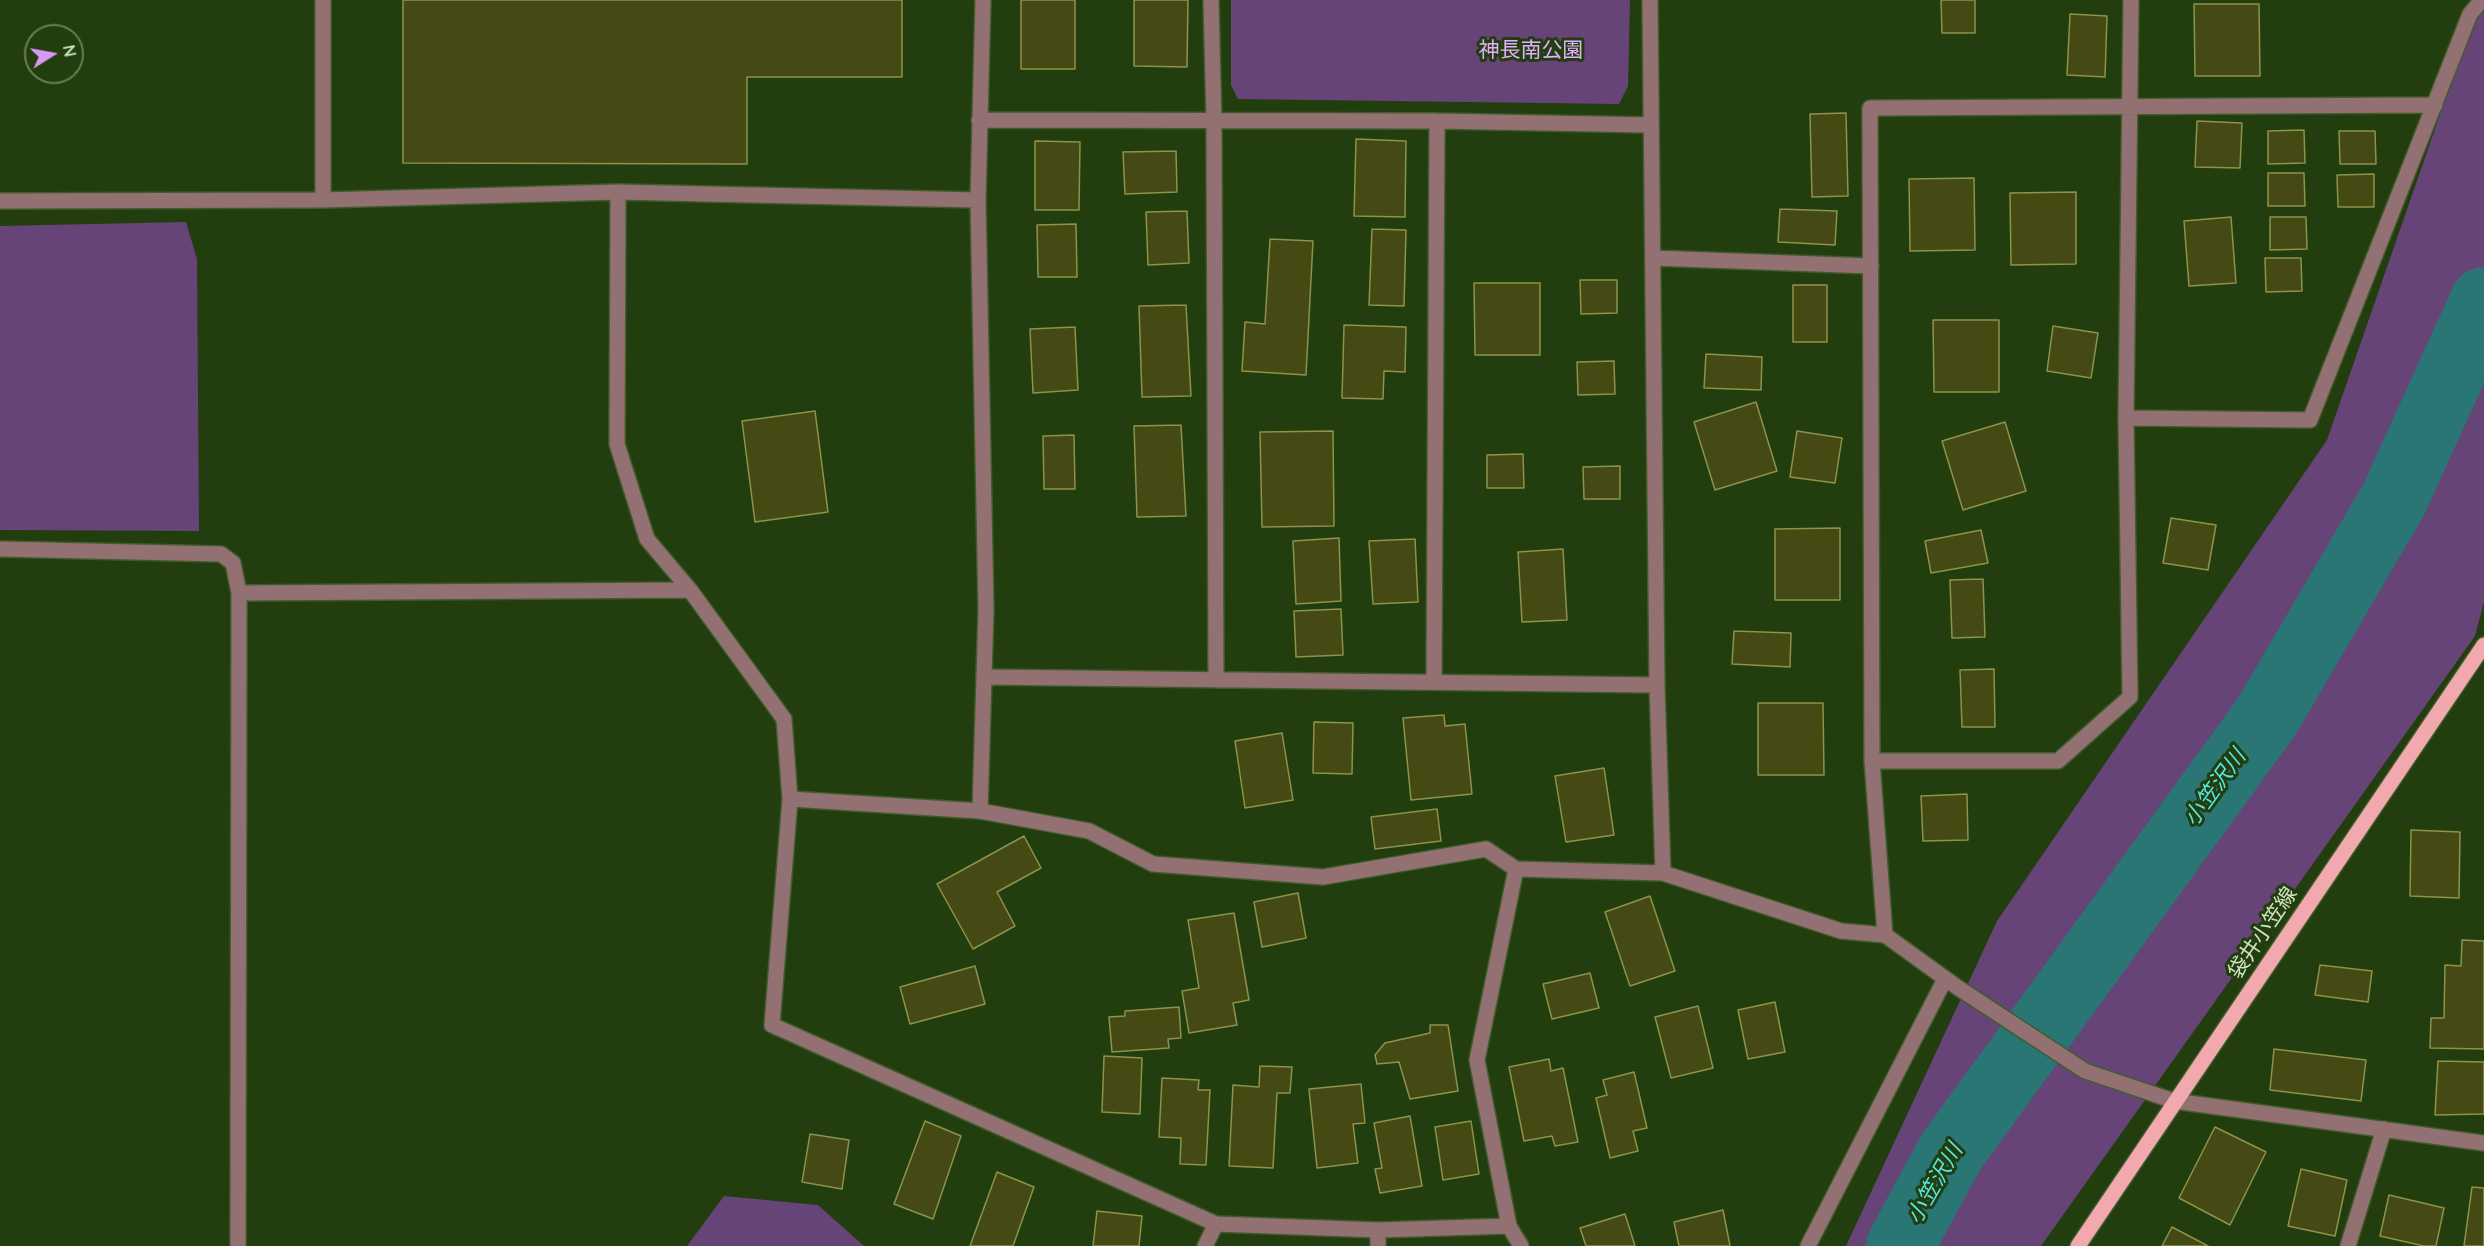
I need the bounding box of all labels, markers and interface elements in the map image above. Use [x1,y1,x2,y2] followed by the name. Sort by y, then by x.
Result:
[24,24,84,84] north arrow
[1479,38,1583,64] park label: 神長南公園
[59,43,81,59] text: N
[2178,745,2252,831] water label: 小笠沢川
[2223,882,2303,984] street label: 袋井小笠線
[1902,1139,1968,1229] water label: 小笠沢川

